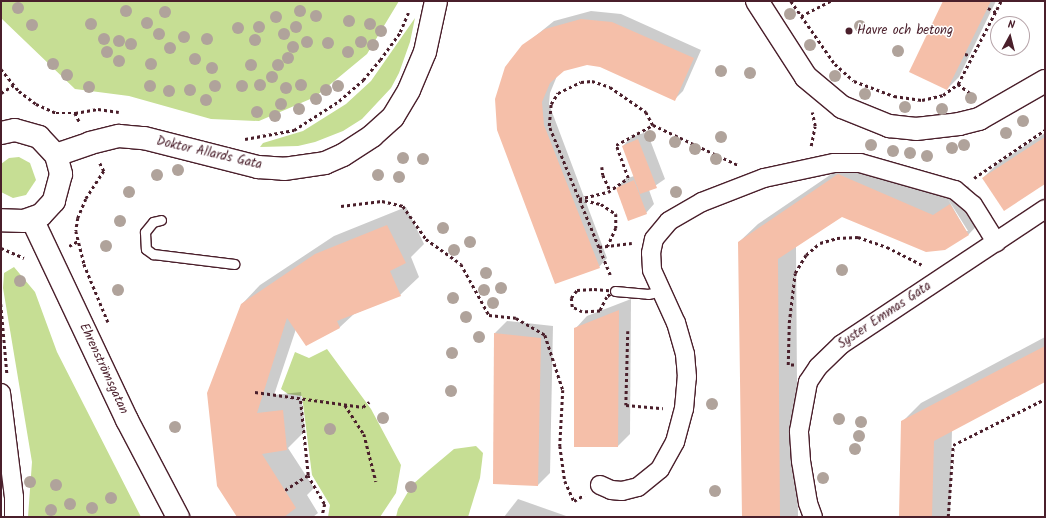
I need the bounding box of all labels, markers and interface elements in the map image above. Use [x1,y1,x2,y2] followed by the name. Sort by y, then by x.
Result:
[990,16,1030,56] north arrow
[1007,16,1016,34] text: N
[857,23,953,39] place label: Havre och betong
[844,26,854,36] marker: Havre och betong
[155,134,263,174] street label: Doktor Allards Gata
[835,279,935,353] street label: Syster Emmas Gata
[75,321,131,417] street label: Ehrenströmsgatan

